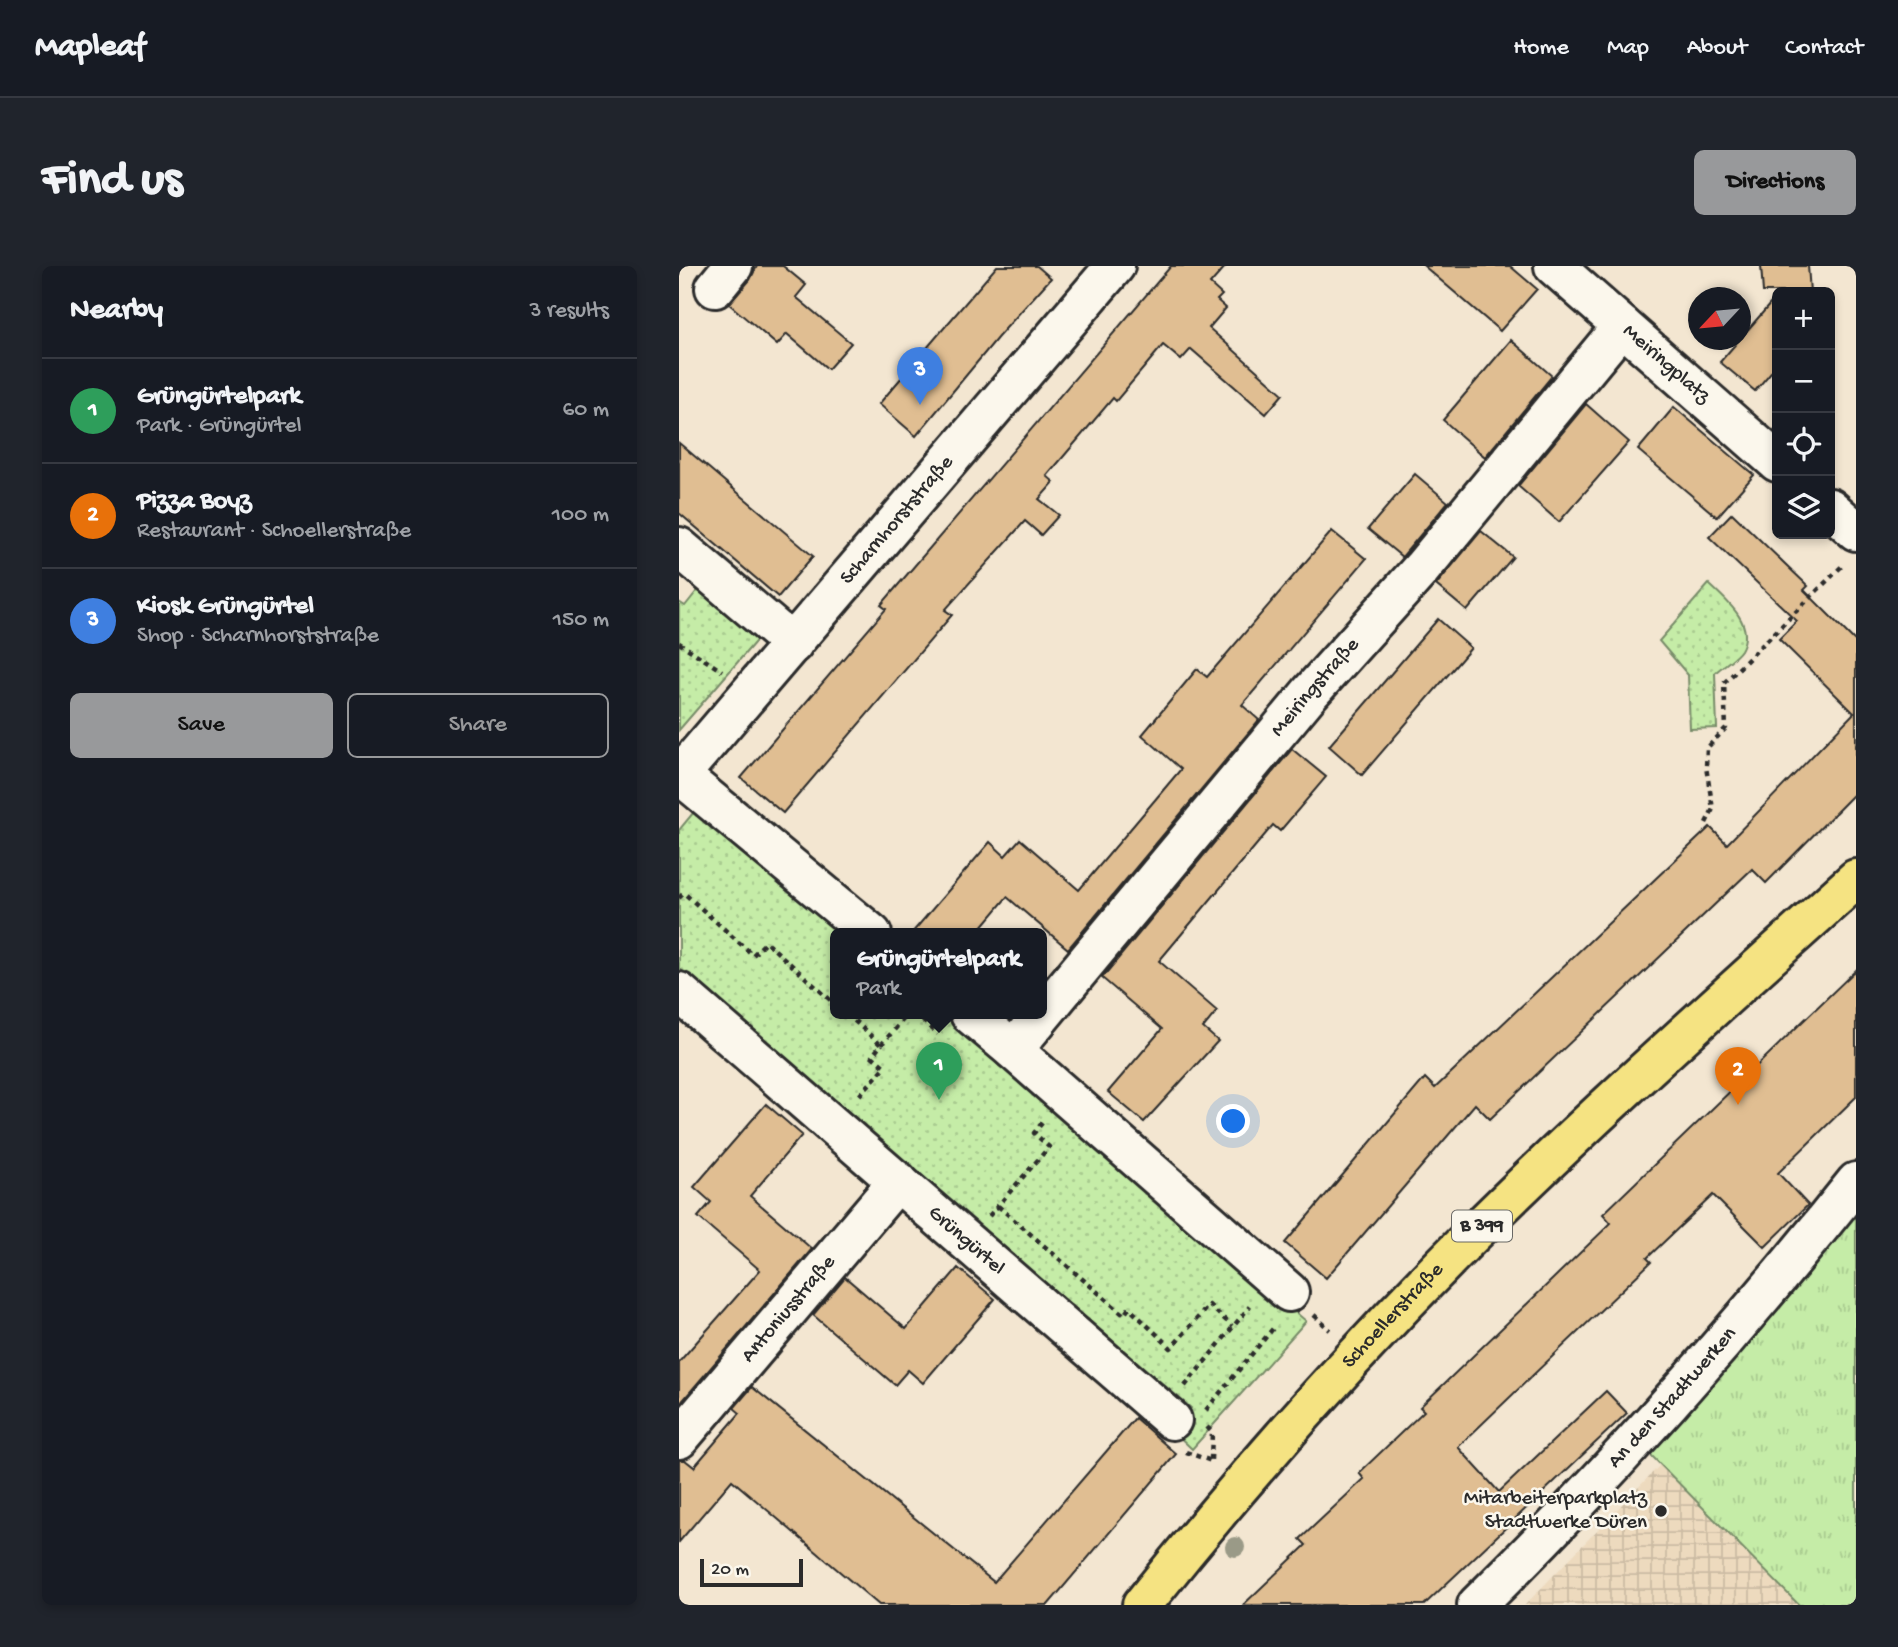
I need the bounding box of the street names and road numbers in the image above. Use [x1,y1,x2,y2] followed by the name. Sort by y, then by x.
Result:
[1617,319,1715,410] street label: Meiringplatz
[835,450,960,590] street label: Scharnhorststraße
[1266,632,1366,742] street label: Meiringstraße
[922,1201,1010,1281] street label: Grüngürtel
[1452,1210,1512,1242] road number: B 399
[736,1250,842,1368] street label: Antoniusstraße
[1337,1257,1450,1374] street label: Schoellerstraße
[1603,1322,1743,1474] street label: An den Stadtwerken

